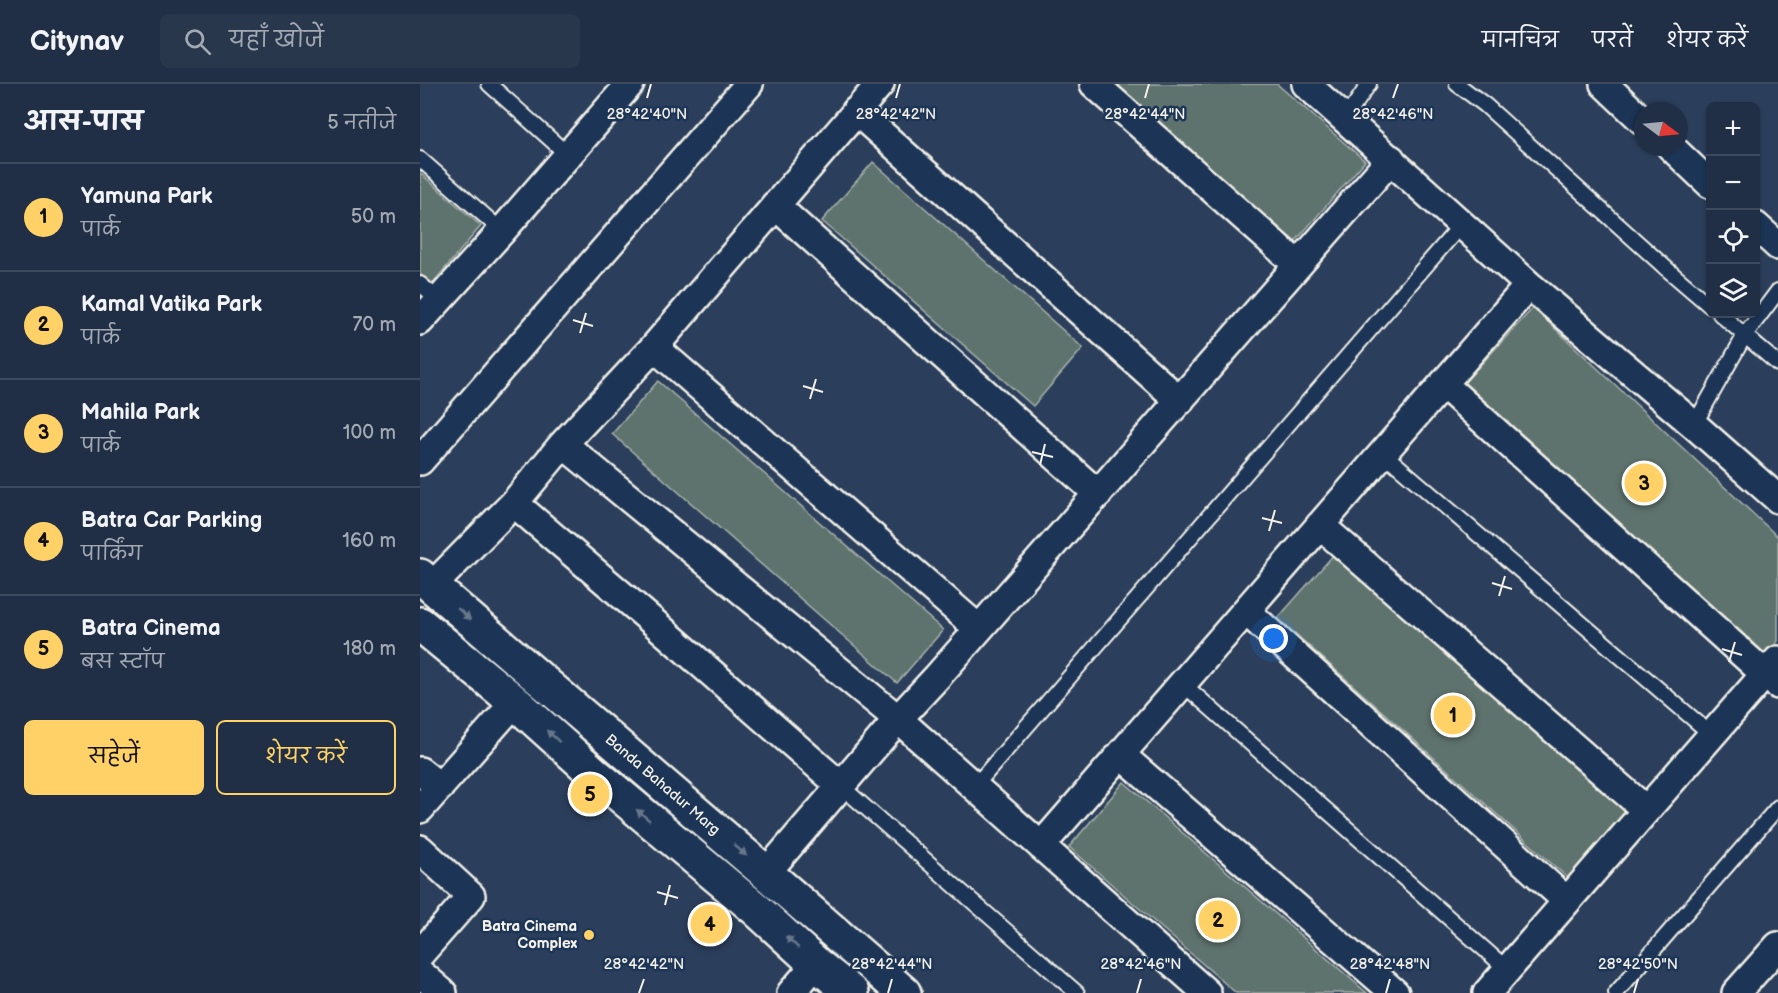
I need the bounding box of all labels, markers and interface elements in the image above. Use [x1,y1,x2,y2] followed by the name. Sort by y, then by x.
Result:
[160,14,580,68] search box
[30,25,124,58] text: Citynav
[181,25,214,58] icon: search
[229,27,324,54] text: यहाँ खोजें
[1482,28,1559,53] text: मानचित्र
[1592,28,1633,53] text: परतें
[1666,28,1748,53] text: शेयर करें
[1634,102,1688,156] north arrow
[1706,102,1760,318] map controls
[1706,102,1760,156] button: +
[607,105,687,124] text: 28°42'40"N
[856,105,936,124] text: 28°42'42"N
[1104,105,1186,124] text: 28°42'44"N
[1352,105,1434,124] text: 28°42'46"N
[24,107,143,138] text: आस-पास
[327,111,396,135] text: 5 नतीजे
[1706,156,1760,210] button: −
[81,183,213,210] text: Yamuna Park
[39,205,48,229] text: 1
[351,205,396,229] text: 50 m
[1706,210,1760,264] button: locate
[81,218,120,242] text: पार्क
[1706,264,1760,318] button: layers
[81,291,262,318] text: Kamal Vatika Park
[38,313,49,337] text: 2
[352,313,396,337] text: 70 m
[81,326,120,350] text: पार्क
[81,399,200,426] text: Mahila Park
[38,421,49,445] text: 3
[343,421,396,445] text: 100 m
[81,434,120,458] text: पार्क
[1624,460,1664,506] pin: 3
[81,507,262,534] text: Batra Car Parking
[38,529,49,553] text: 4
[342,529,396,553] text: 160 m
[81,542,142,566] text: पार्किंग
[456,608,472,621] one-way arrow
[81,615,221,642] text: Batra Cinema
[1259,624,1288,653] your location
[38,637,49,661] text: 5
[343,637,396,661] text: 180 m
[81,650,164,674] text: बस स्टॉप
[1434,692,1472,738] pin: 1
[24,720,204,795] button: सहेजें
[216,720,396,795] button: शेयर करें
[546,730,561,743] one-way arrow
[601,730,724,839] street label: Banda Bahadur Marg
[570,772,610,816] pin: 5
[636,809,651,822] one-way arrow
[732,844,748,857] one-way arrow
[1198,898,1238,942] pin: 2
[690,902,730,946] pin: 4
[482,917,577,953] place label: Batra Cinema Complex
[582,928,596,942] marker: Batra Cinema Complex
[785,935,799,949] one-way arrow
[604,955,684,974] text: 28°42'42"N
[851,955,933,974] text: 28°42'44"N
[1100,955,1182,974] text: 28°42'46"N
[1350,955,1430,974] text: 28°42'48"N
[1598,955,1678,974] text: 28°42'50"N

